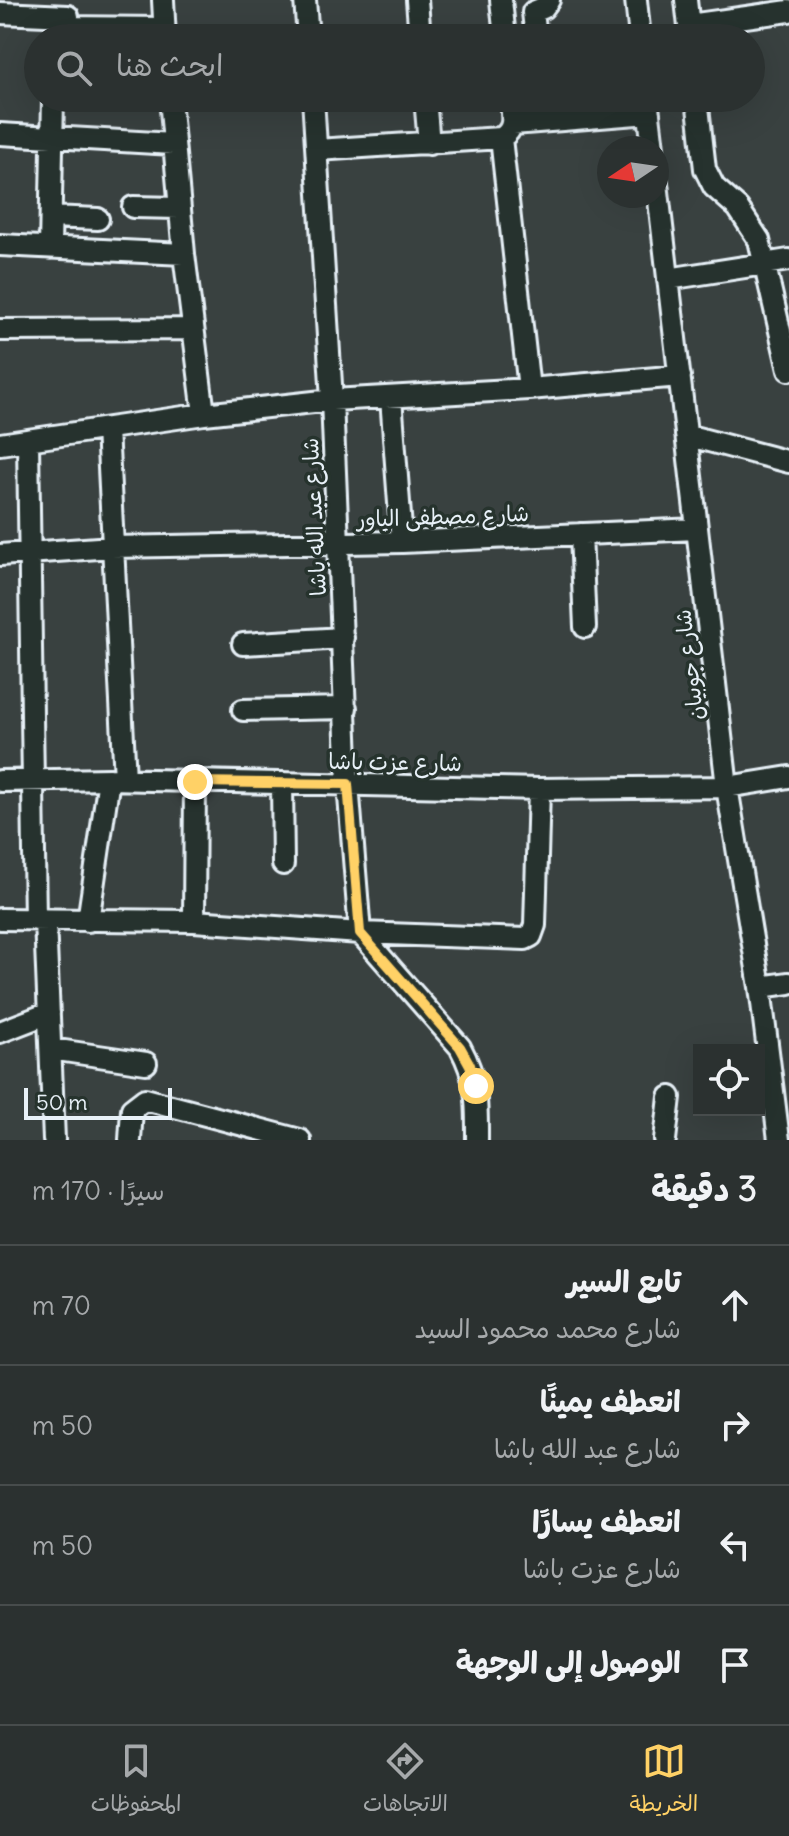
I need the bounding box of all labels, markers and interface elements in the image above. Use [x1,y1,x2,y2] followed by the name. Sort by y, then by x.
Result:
[24,24,765,112] search box
[52,46,96,90] icon: search
[116,46,223,84] text: ابحث هنا
[597,136,669,208] north arrow
[296,437,334,597] street label: شارع عبد الله باشا
[355,499,530,535] street label: شارع مصطفى الياور
[668,608,712,722] street label: شارع جوبيان
[328,747,462,779] street label: شارع عزت باشا
[177,764,213,800] route end
[693,1044,765,1116] map controls
[693,1044,765,1116] button: locate
[458,1068,494,1104] route start
[24,1084,172,1120] scale bar
[36,1088,88,1116] text: 50 m
[651,1167,757,1210] text: 3 دقيقة
[32,1174,165,1207] text: سيرًا · 170 m
[567,1262,681,1300] text: تابع السير
[713,1283,757,1327] icon: ahead
[32,1289,91,1322] text: 70 m
[415,1312,681,1345] text: شارع محمد محمود السيد
[540,1382,681,1420] text: انعطف يمينًا
[713,1403,757,1447] icon: right
[32,1409,93,1442] text: 50 m
[494,1432,681,1465] text: شارع عبد الله باشا
[532,1502,681,1540] text: انعطف يسارًا
[713,1523,757,1567] icon: left
[32,1529,93,1562] text: 50 m
[523,1552,681,1585] text: شارع عزت باشا
[456,1643,681,1681] text: الوصول إلى الوجهة
[713,1643,757,1687] icon: arrive
[91,1739,181,1823] tab: المحفوظات
[363,1739,448,1823] tab: الاتجاهات
[630,1739,698,1823] tab: الخريطة

